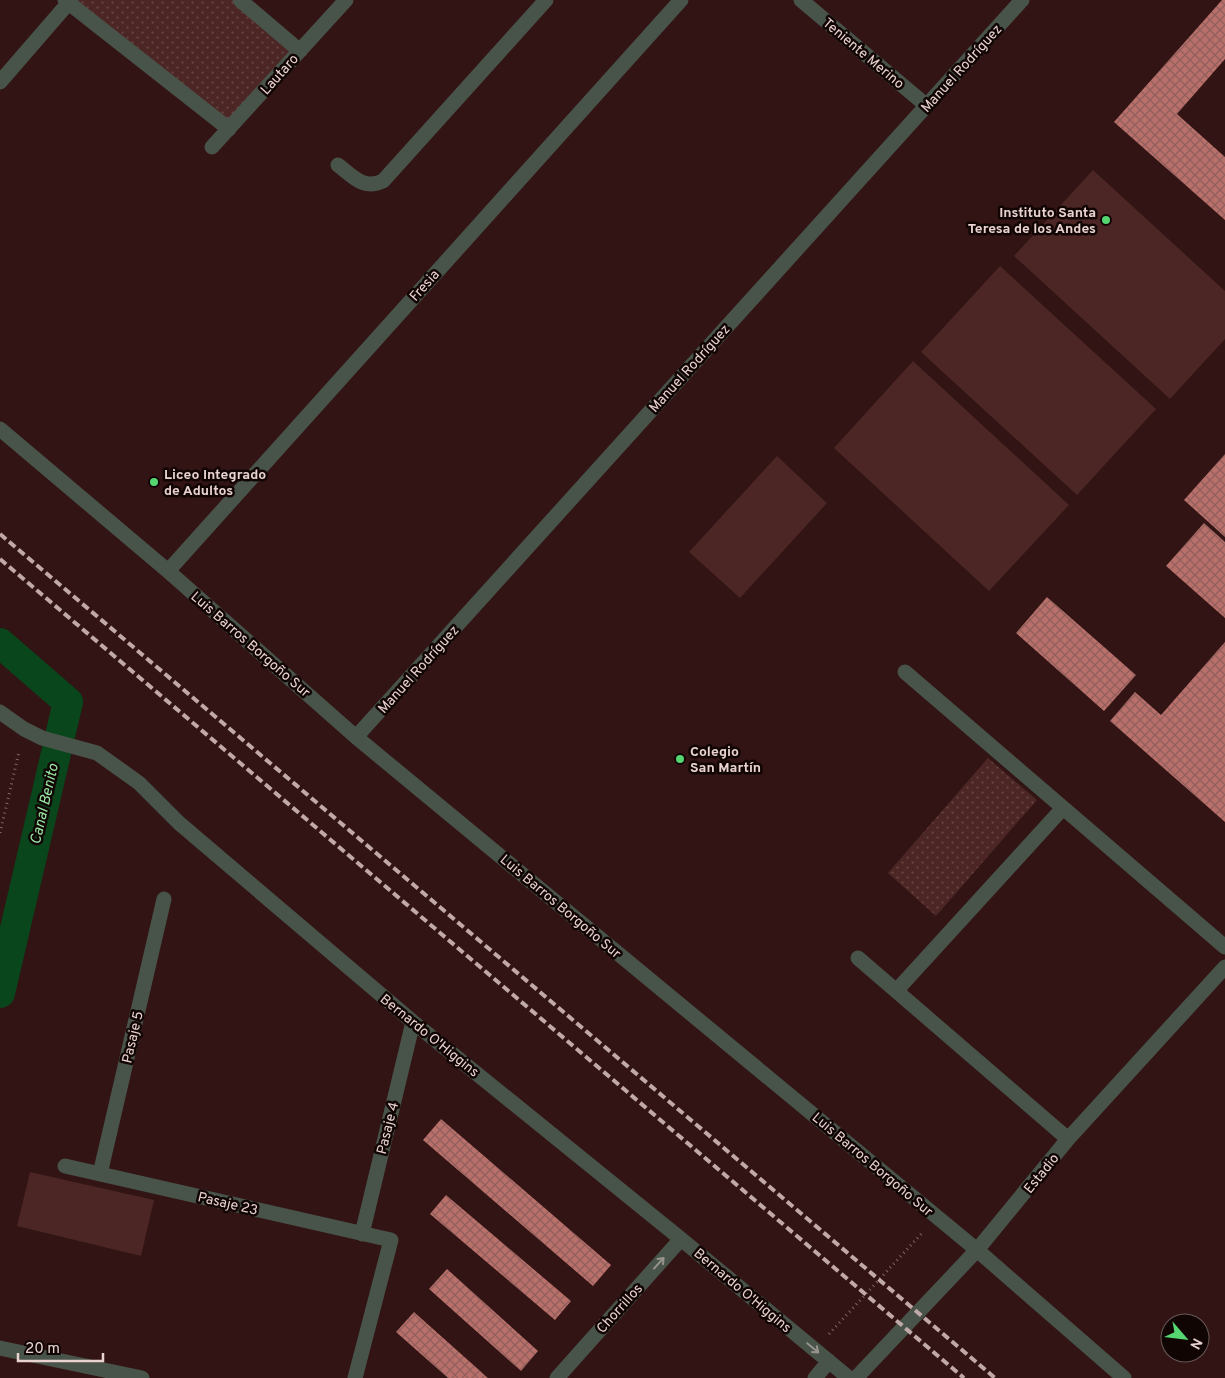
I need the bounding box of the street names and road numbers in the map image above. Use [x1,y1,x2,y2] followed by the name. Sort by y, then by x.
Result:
[819,15,907,93] street label: Teniente Merino
[918,21,1006,117] street label: Manuel Rodríguez
[258,51,303,99] street label: Lautaro
[406,267,444,305] street label: Fresia
[646,321,734,417] street label: Manuel Rodríguez
[187,589,314,702] street label: Luis Barros Borgoño Sur
[375,622,463,718] street label: Manuel Rodríguez
[496,852,624,963] street label: Luis Barros Borgoño Sur
[376,991,482,1081] street label: Bernardo O'Higgins
[119,1010,148,1065] street label: Pasaje 5
[374,1101,403,1156] street label: Pasaje 4
[808,1110,936,1221] street label: Luis Barros Borgoño Sur
[1021,1150,1064,1197] street label: Estadio
[196,1189,260,1220] street label: Pasaje 23
[690,1245,794,1337] street label: Bernardo O'Higgins
[593,1281,647,1337] street label: Chorrillos

